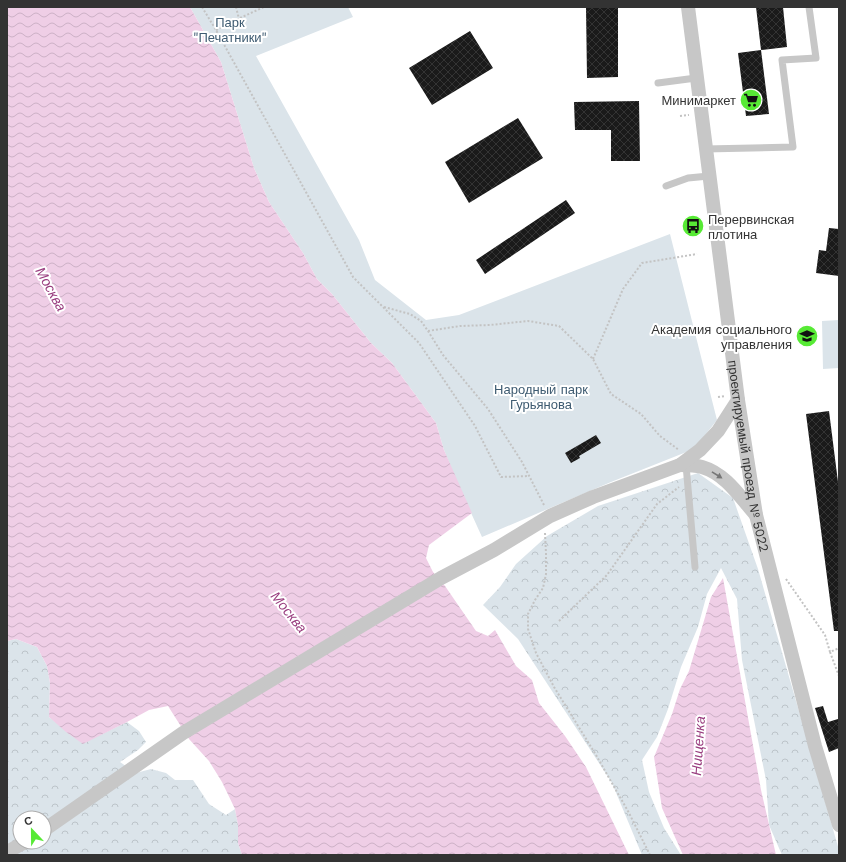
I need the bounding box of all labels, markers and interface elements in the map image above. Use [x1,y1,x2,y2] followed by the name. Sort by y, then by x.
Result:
[193,15,267,45] park label: Парк "Печатники"
[738,87,764,113] supermarket icon: Минимаркет
[661,93,736,108] place label: Минимаркет
[708,212,794,242] place label: Перервинская плотина
[680,213,706,239] bus stop icon: Перервинская плотина
[32,264,70,314] water label: Москва
[651,322,792,352] place label: Академия социального управления
[794,323,820,349] school or university icon: Академия социального управления
[725,359,772,553] street label: проектируемый проезд № 5022
[494,382,588,412] park label: Народный парк Гурьянова
[711,471,723,478] one-way arrow
[268,588,310,636] water label: Москва
[688,715,708,776] water label: Нищенка
[12,810,52,850] north arrow
[22,814,35,829] text: С

